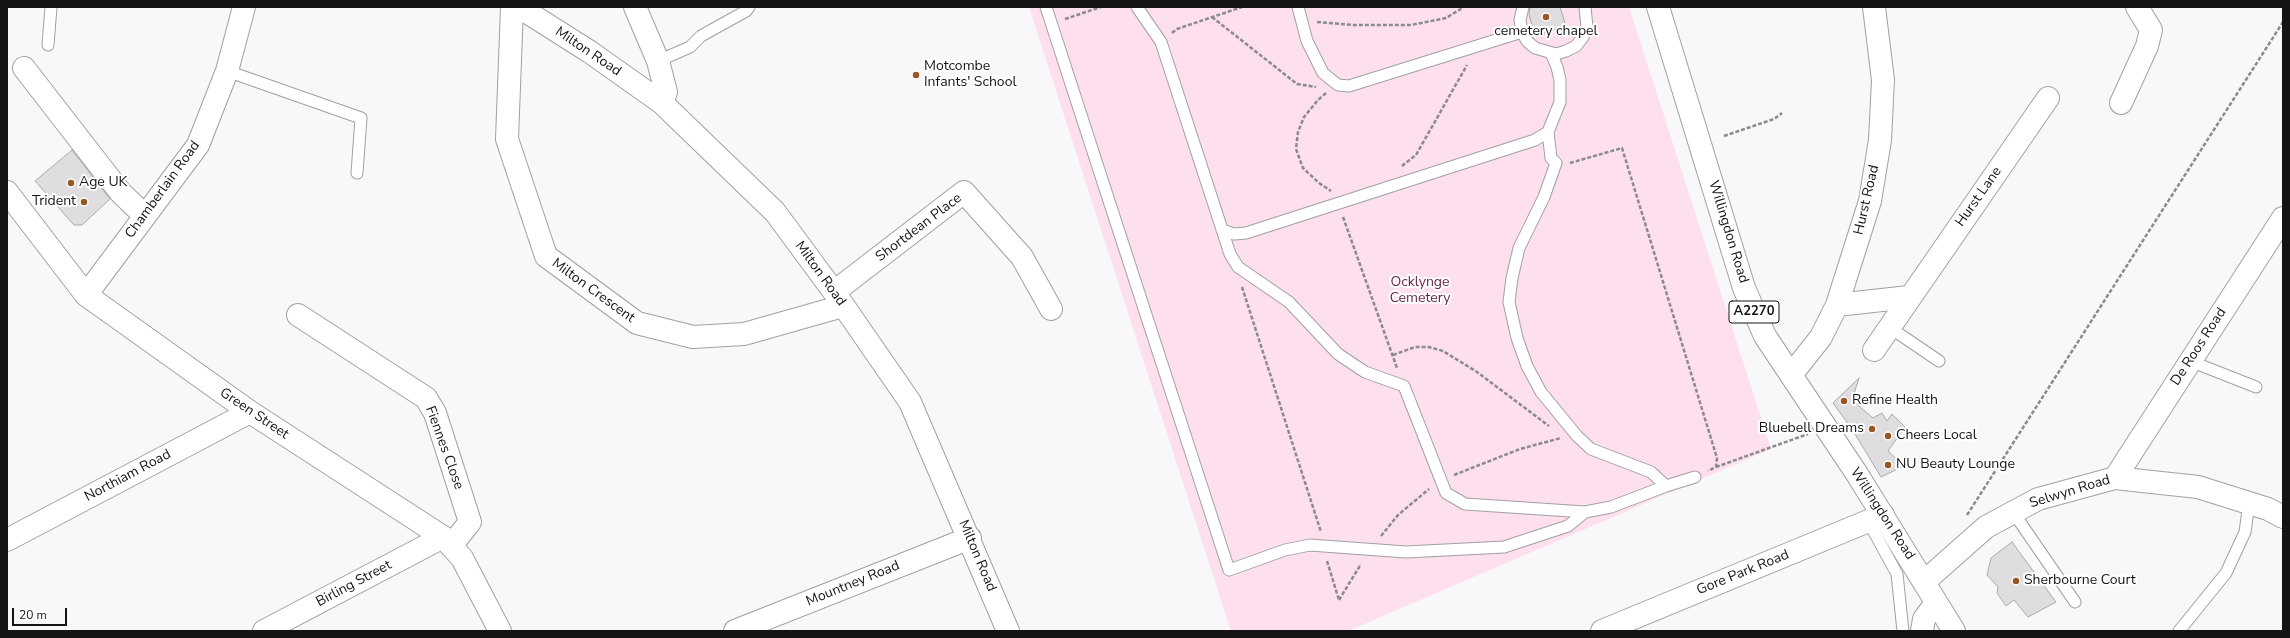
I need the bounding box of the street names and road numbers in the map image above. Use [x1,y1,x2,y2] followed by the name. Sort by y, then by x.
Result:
[552,24,624,80] street label: Milton Road
[122,138,204,242] street label: Chamberlain Road
[1851,163,1883,237] street label: Hurst Road
[1952,164,2006,230] street label: Hurst Lane
[1704,179,1752,285] street label: Willingdon Road
[873,190,965,266] street label: Shortdean Place
[791,238,849,310] street label: Milton Road
[548,255,638,327] street label: Milton Crescent
[1729,301,1779,323] road number: A2270
[2168,305,2230,389] street label: De Roos Road
[216,385,292,443] street label: Green Street
[421,404,467,492] street label: Fiennes Close
[82,446,174,506] street label: Northiam Road
[1846,465,1918,563] street label: Willingdon Road
[2028,472,2112,512] street label: Selwyn Road
[954,518,1000,594] street label: Milton Road
[1694,547,1792,599] street label: Gore Park Road
[313,557,395,611] street label: Birling Street
[804,558,902,610] street label: Mountney Road

